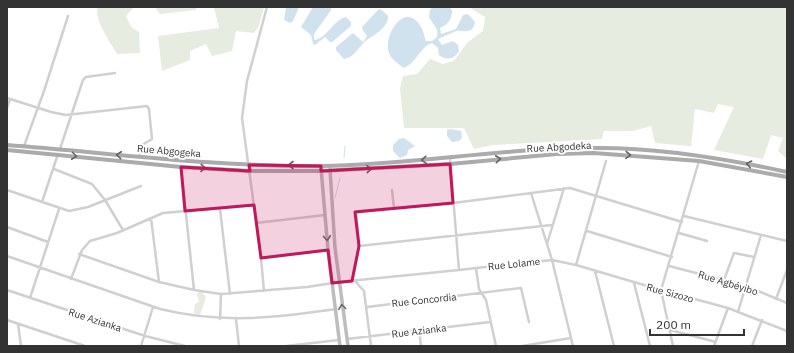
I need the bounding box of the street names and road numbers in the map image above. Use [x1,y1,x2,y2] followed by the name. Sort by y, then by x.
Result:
[526,139,592,155] street label: Rue Abgodeka
[136,142,202,160] street label: Rue Abgogeka
[487,255,541,273] street label: Rue Lolame
[697,268,760,298] street label: Rue Agbéyibo
[645,280,695,306] street label: Rue Sizozo
[391,290,458,310] street label: Rue Concordia
[67,305,124,335] street label: Rue Azianka
[391,321,448,341] street label: Rue Azianka

